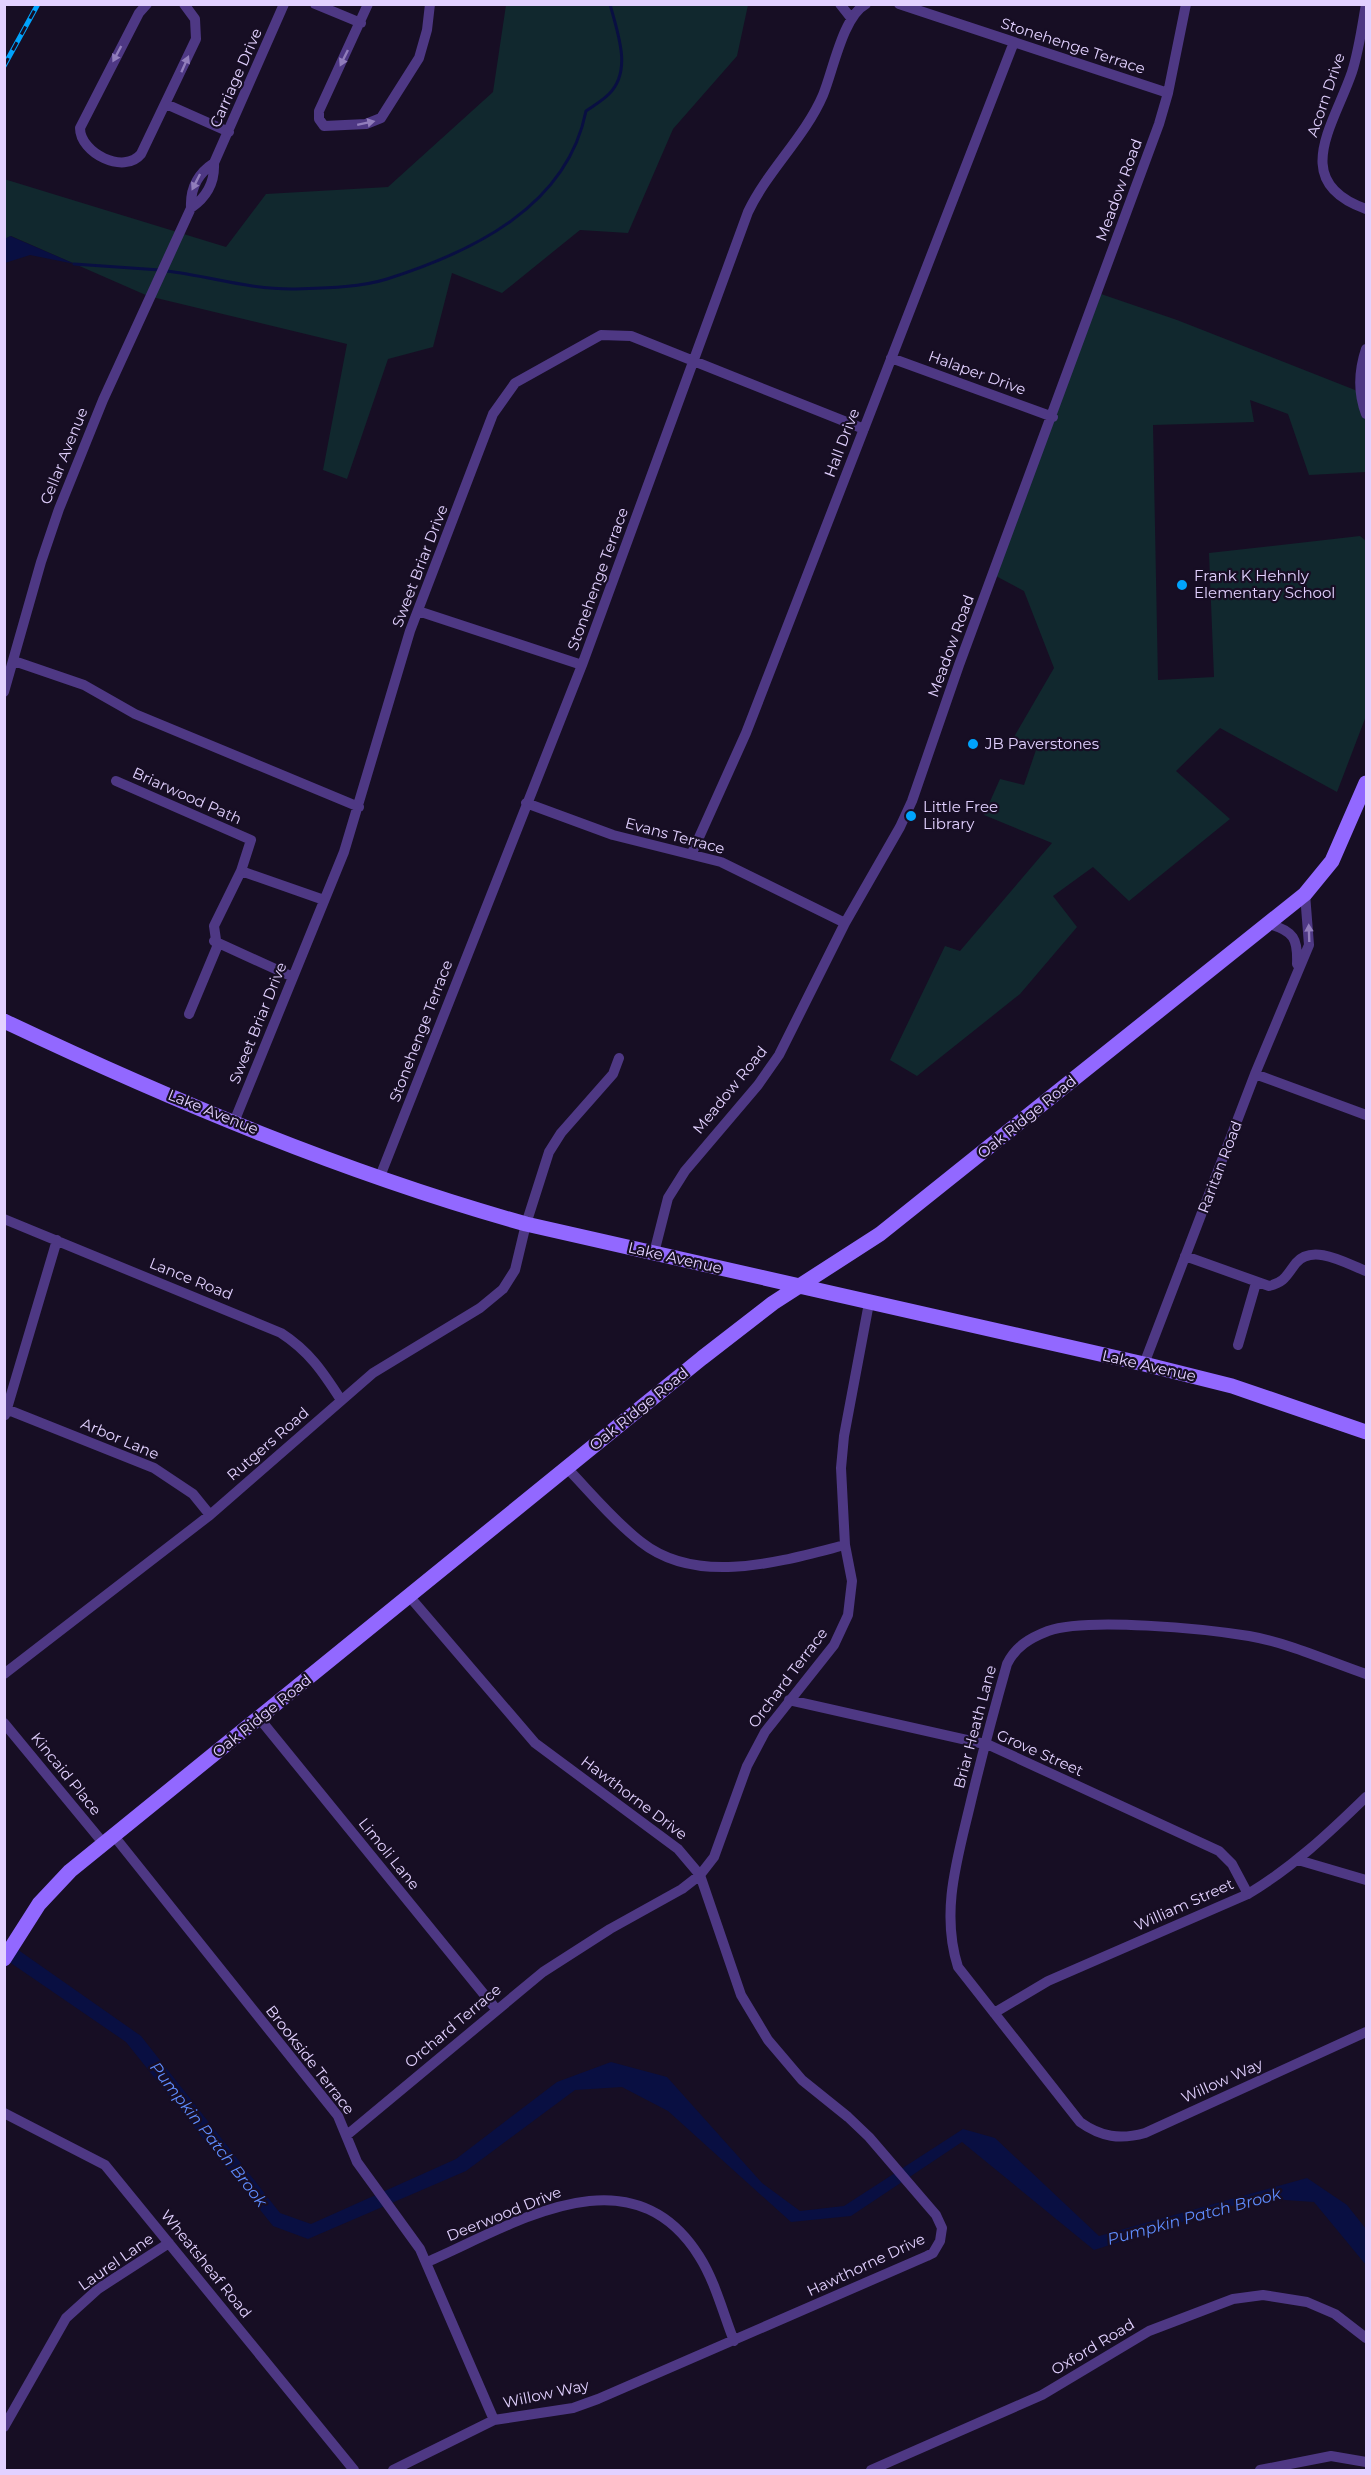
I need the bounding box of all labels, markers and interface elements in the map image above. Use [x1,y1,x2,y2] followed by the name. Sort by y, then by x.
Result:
[999,13,1148,78] street label: Stonehenge Terrace
[205,25,266,130] street label: Carriage Drive
[112,46,122,63] one-way arrow
[340,49,349,66] one-way arrow
[1302,50,1349,139] street label: Acorn Drive
[180,54,190,72] one-way arrow
[357,118,376,127] one-way arrow
[1091,136,1146,244] street label: Meadow Road
[192,174,201,191] one-way arrow
[926,346,1029,399] street label: Halaper Drive
[35,405,92,507] street label: Cellar Avenue
[820,406,863,480] street label: Hall Drive
[387,502,452,630] street label: Sweet Briar Drive
[563,505,632,653] street label: Stonehenge Terrace
[1194,566,1335,602] place label: Frank K Hehnly Elementary School
[1175,578,1189,592] marker: Frank K Hehnly Elementary School
[923,592,978,700] street label: Meadow Road
[984,734,1099,753] place label: JB Paverstones
[966,737,980,751] marker: JB Paverstones
[130,763,245,828] street label: Briarwood Path
[923,797,998,833] place label: Little Free Library
[904,809,918,823] marker: Little Free Library
[623,813,727,858] street label: Evans Terrace
[1304,924,1314,943] one-way arrow
[385,957,456,1105] street label: Stonehenge Terrace
[224,959,291,1086] street label: Sweet Briar Drive
[688,1042,771,1138] street label: Meadow Road
[973,1071,1080,1162] street label: Oak Ridge Road
[165,1085,261,1138] street label: Lake Avenue
[1193,1118,1246,1216] street label: Raritan Road
[626,1237,724,1278] street label: Lake Avenue
[147,1253,236,1304] street label: Lance Road
[1100,1345,1198,1386] street label: Lake Avenue
[585,1363,692,1454] street label: Oak Ridge Road
[223,1403,313,1484] street label: Rutgers Road
[78,1414,162,1464] street label: Arbor Lane
[744,1624,831,1731] street label: Orchard Terrace
[949,1663,1000,1791] street label: Briar Heath Lane
[208,1670,315,1761] street label: Oak Ridge Road
[994,1725,1086,1780] street label: Grove Street
[27,1728,106,1819] street label: Kincaid Place
[577,1751,691,1844] street label: Hawthorne Drive
[355,1814,424,1894] street label: Limoli Lane
[1131,1874,1236,1935] street label: William Street
[401,1980,505,2071] street label: Orchard Terrace
[262,2001,359,2118] street label: Brookside Terrace
[1178,2054,1266,2107] street label: Willow Way
[146,2058,272,2212] water label: Pumpkin Patch Brook
[444,2182,564,2245] street label: Deerwood Drive
[1105,2184,1284,2249] water label: Pumpkin Patch Brook
[157,2206,256,2322] street label: Wheatsheaf Road
[74,2229,157,2294] street label: Laurel Lane
[804,2229,928,2300] street label: Hawthorne Drive
[1048,2314,1138,2379] street label: Oxford Road
[501,2375,591,2412] street label: Willow Way

